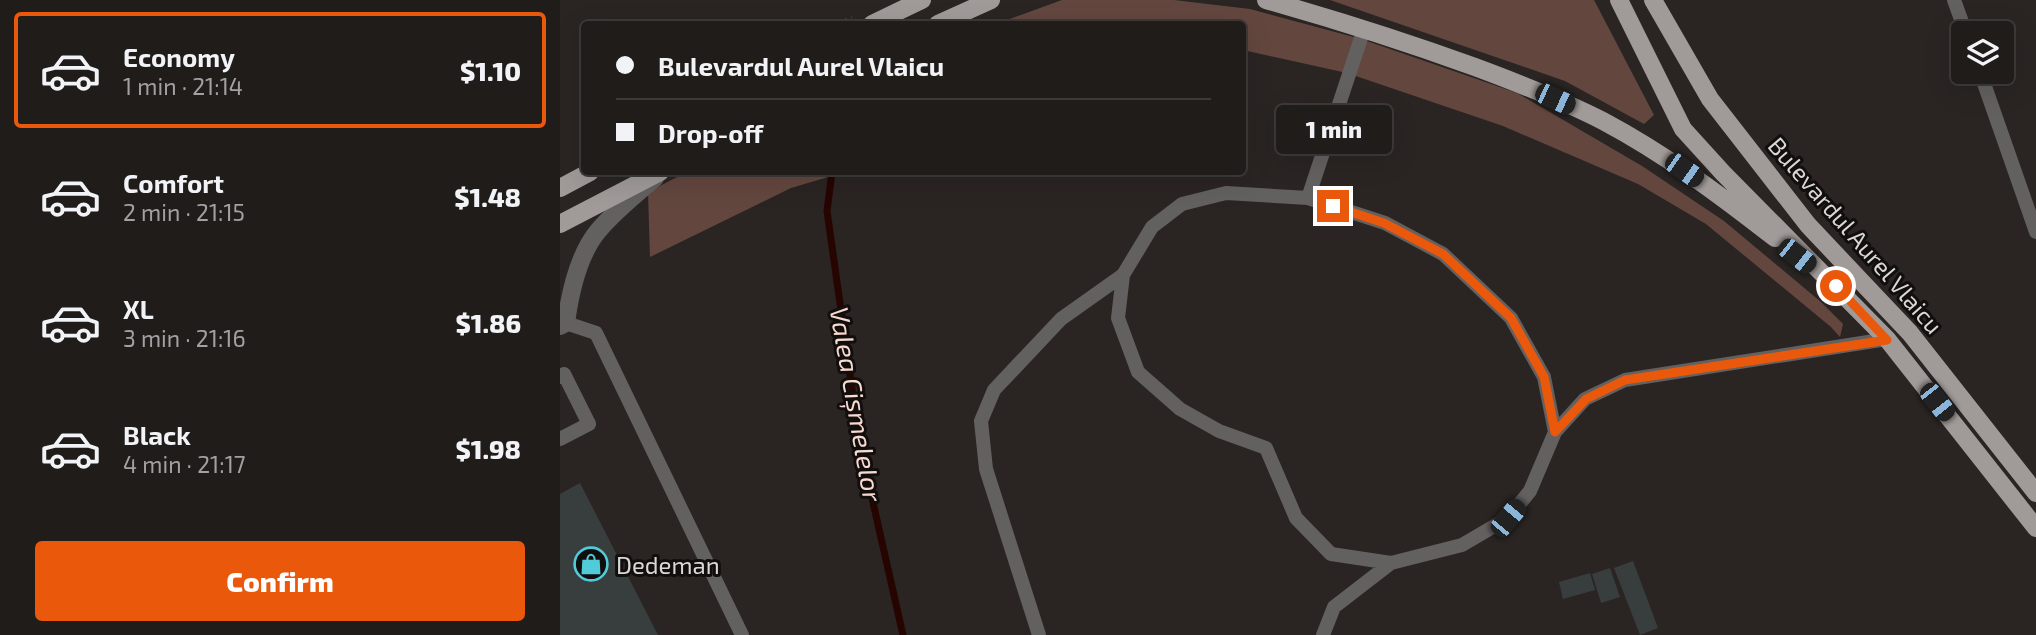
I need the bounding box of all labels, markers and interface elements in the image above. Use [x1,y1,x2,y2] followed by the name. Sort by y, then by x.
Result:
[1951,21,2014,84] map controls
[1951,21,2014,84] button: layers
[39,39,102,102] icon: car
[123,41,235,72] text: Economy
[658,50,944,81] text: Bulevardul Aurel Vlaicu
[460,55,521,86] text: $1.10
[123,72,243,100] text: 1 min · 21:14
[1532,81,1579,117] car
[1275,104,1391,154] callout: 1 min
[1306,115,1362,143] text: 1 min
[658,117,763,148] text: Drop-off
[1763,131,1949,339] street label: Bulevardul Aurel Vlaicu
[1661,149,1708,191] car
[39,165,102,228] icon: car
[123,167,224,198] text: Comfort
[454,181,521,212] text: $1.48
[1317,190,1349,222] route end
[123,198,245,226] text: 2 min · 21:15
[1774,235,1821,277] car
[1820,270,1852,302] route start
[39,291,102,354] icon: car
[123,293,154,324] text: XL
[823,304,889,505] water label: Valea Cișmelelor
[455,307,521,338] text: $1.86
[123,324,246,352] text: 3 min · 21:16
[1916,379,1959,425] car
[39,417,102,480] icon: car
[123,419,191,450] text: Black
[455,433,521,464] text: $1.98
[123,450,246,478] text: 4 min · 21:17
[1487,495,1530,541] car
[35,541,525,621] button: Confirm
[572,545,610,583] shop icon: Dedeman
[616,550,720,579] place label: Dedeman

